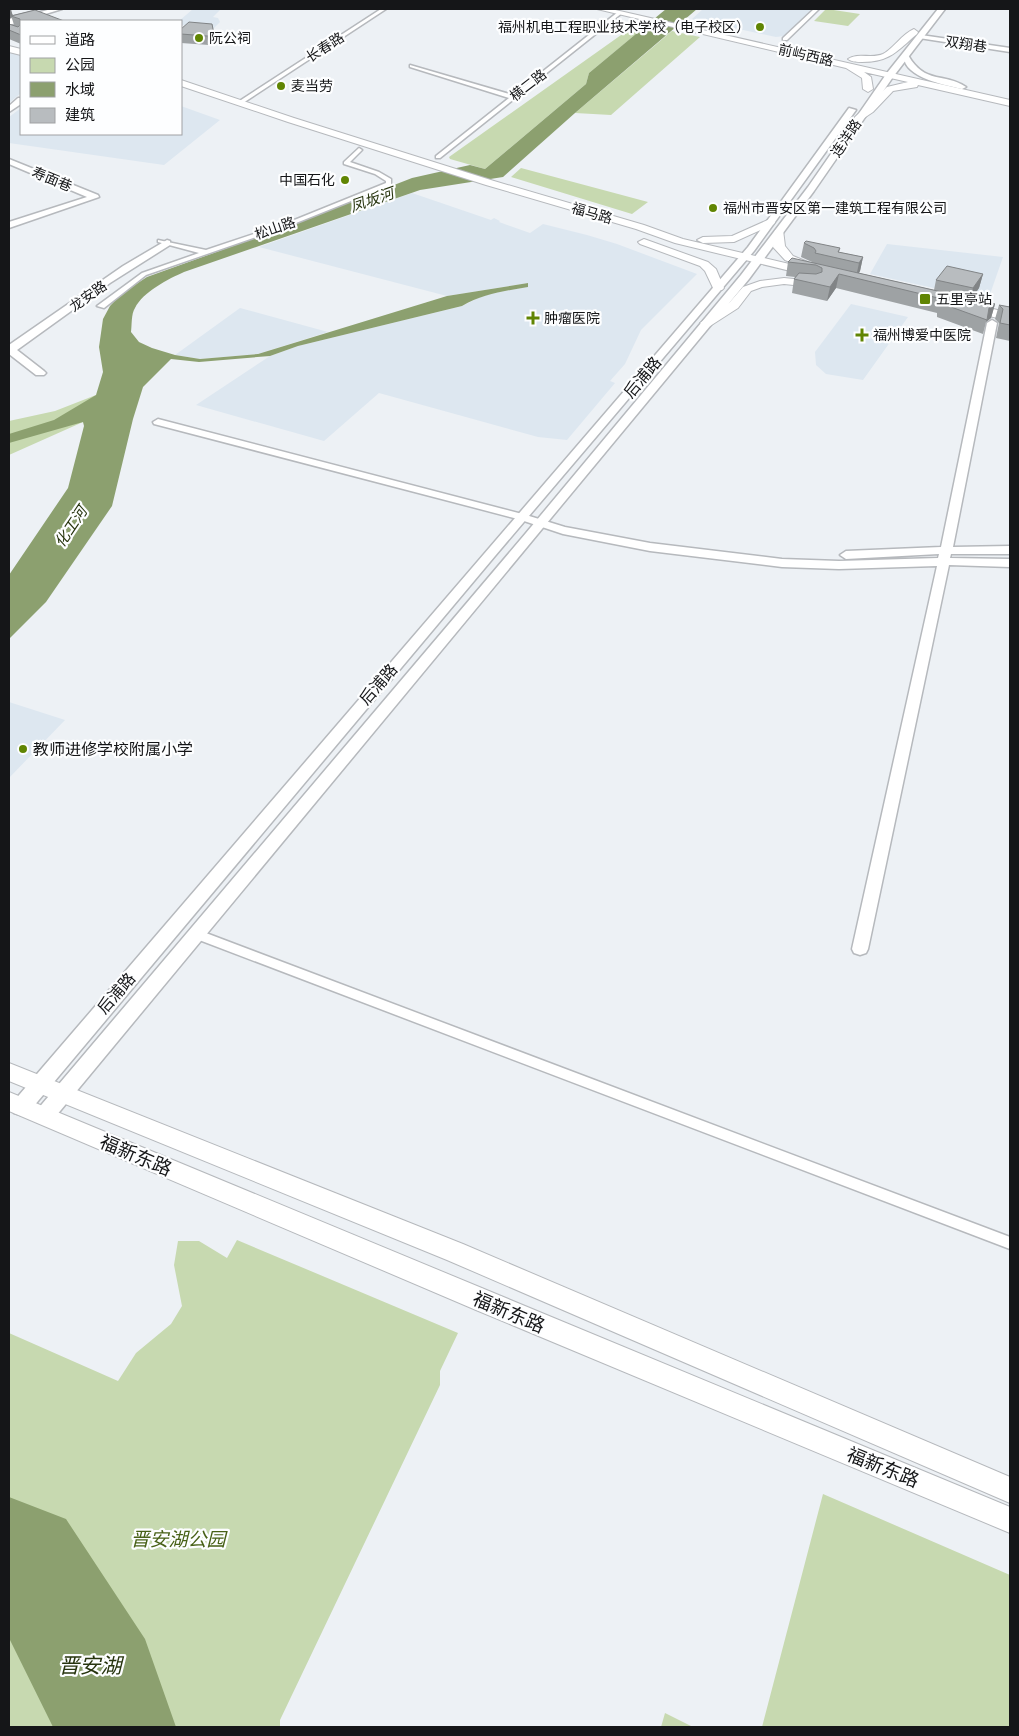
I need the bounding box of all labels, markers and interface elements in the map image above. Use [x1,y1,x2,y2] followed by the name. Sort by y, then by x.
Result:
[498,17,750,37] place label: 福州机电工程职业技术学校（电子校区）
[20,20,182,135] legend
[754,21,766,33] marker: 福州机电工程职业技术学校（电子校区）
[302,27,348,67] street label: 长春路
[209,28,251,48] place label: 阮公祠
[65,29,95,50] text: 道路
[944,31,988,57] street label: 双翔巷
[193,32,205,44] marker: 阮公祠
[776,39,836,71] street label: 前屿西路
[65,54,95,75] text: 公园
[505,64,551,106] street label: 横二路
[291,76,333,96] place label: 麦当劳
[65,79,95,100] text: 水域
[275,80,287,92] marker: 麦当劳
[65,104,95,125] text: 建筑
[826,115,866,161] street label: 连洋路
[29,162,75,196] street label: 寿面巷
[279,170,335,190] place label: 中国石化
[339,174,351,186] marker: 中国石化
[347,181,399,217] water label: 凤坂河
[569,198,615,228] street label: 福马路
[723,198,947,218] place label: 福州市晋安区第一建筑工程有限公司
[707,202,719,214] marker: 福州市晋安区第一建筑工程有限公司
[252,212,298,244] street label: 松山路
[65,276,111,316] street label: 龙安路
[936,289,992,309] place label: 五里亭站
[918,292,932,306] marker: 五里亭站
[544,308,600,328] place label: 肿瘤医院
[526,311,540,325] marker: 肿瘤医院
[873,325,971,345] place label: 福州博爱中医院
[855,328,869,342] marker: 福州博爱中医院
[618,352,666,402] street label: 后浦路
[49,500,94,551] water label: 化工河
[354,659,402,709] street label: 后浦路
[33,738,193,760] place label: 教师进修学校附属小学
[17,743,29,755] marker: 教师进修学校附属小学
[92,968,140,1018] street label: 后浦路
[96,1128,176,1182] street label: 福新东路
[469,1285,549,1339] street label: 福新东路
[843,1441,923,1493] street label: 福新东路
[130,1526,228,1552] park label: 晋安湖公园
[59,1651,124,1680] water label: 晋安湖

